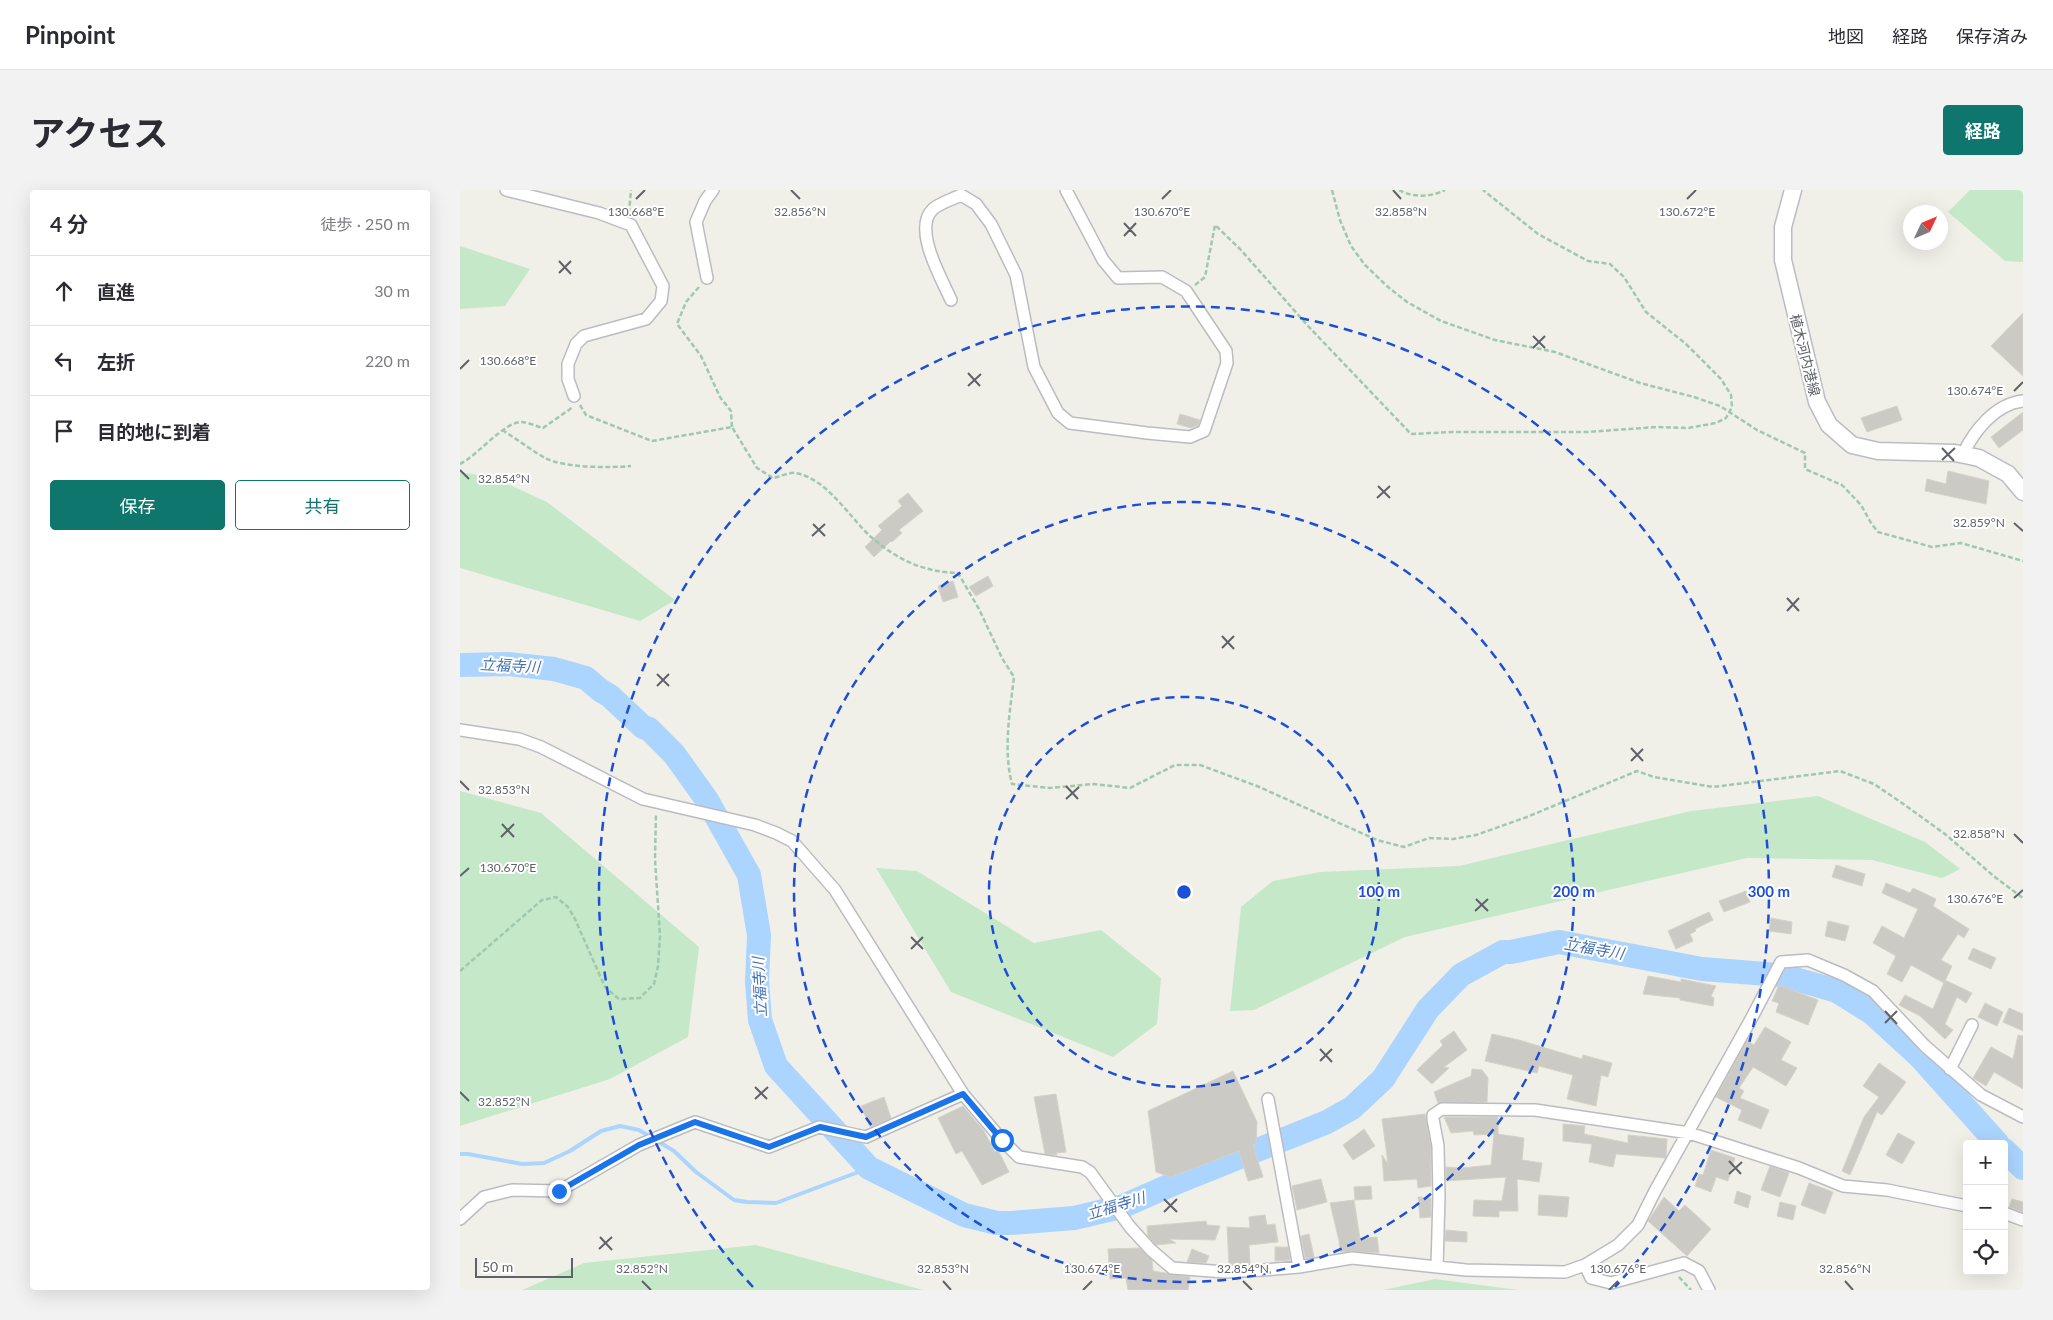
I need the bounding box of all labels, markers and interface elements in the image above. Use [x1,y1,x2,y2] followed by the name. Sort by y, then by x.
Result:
[25,20,115,49] text: Pinpoint
[1828,25,1864,47] text: 地図
[1892,25,1928,47] text: 経路
[1956,25,2028,47] text: 保存済み
[1943,105,2023,155] button: 経路
[30,111,168,153] text: アクセス
[608,204,664,219] text: 130.668°E
[774,204,826,219] text: 32.856°N
[1134,204,1190,219] text: 130.670°E
[1375,204,1427,219] text: 32.858°N
[1659,204,1715,219] text: 130.672°E
[1903,205,1948,250] north arrow
[50,211,88,236] text: 4 分
[321,214,410,233] text: 徒歩 · 250 m
[50,277,78,305] icon: ahead
[97,280,135,303] text: 直進
[374,281,410,300] text: 30 m
[1787,312,1824,398] street label: 植木河内港線
[50,347,78,375] icon: left
[97,350,135,373] text: 左折
[365,351,410,370] text: 220 m
[480,353,536,368] text: 130.668°E
[1947,383,2003,398] text: 130.674°E
[50,417,78,445] icon: arrive
[97,420,211,443] text: 目的地に到着
[478,471,530,486] text: 32.854°N
[50,480,225,530] button: 保存
[235,480,410,530] button: 共有
[1953,515,2005,530] text: 32.859°N
[480,654,542,676] water label: 立福寺川
[478,782,530,797] text: 32.853°N
[1953,826,2005,841] text: 32.858°N
[480,860,536,875] text: 130.670°E
[1358,882,1400,900] text: 100 m
[1553,882,1595,900] text: 200 m
[1748,882,1790,900] text: 300 m
[1175,883,1193,901] centre of rings
[1947,891,2003,906] text: 130.676°E
[1563,934,1627,962] water label: 立福寺川
[748,955,770,1017] water label: 立福寺川
[478,1094,530,1109] text: 32.852°N
[991,1129,1014,1152] route start
[1963,1140,2008,1275] map controls
[1963,1140,2008,1185] button: +
[548,1180,571,1203] route end
[1963,1185,2008,1230] button: −
[1084,1187,1149,1222] water label: 立福寺川
[1963,1230,2008,1275] button: locate
[475,1255,572,1278] scale bar
[482,1258,513,1275] text: 50 m
[616,1261,668,1276] text: 32.852°N
[917,1261,969,1276] text: 32.853°N
[1064,1261,1120,1276] text: 130.674°E
[1217,1261,1269,1276] text: 32.854°N
[1590,1261,1646,1276] text: 130.676°E
[1819,1261,1871,1276] text: 32.856°N

